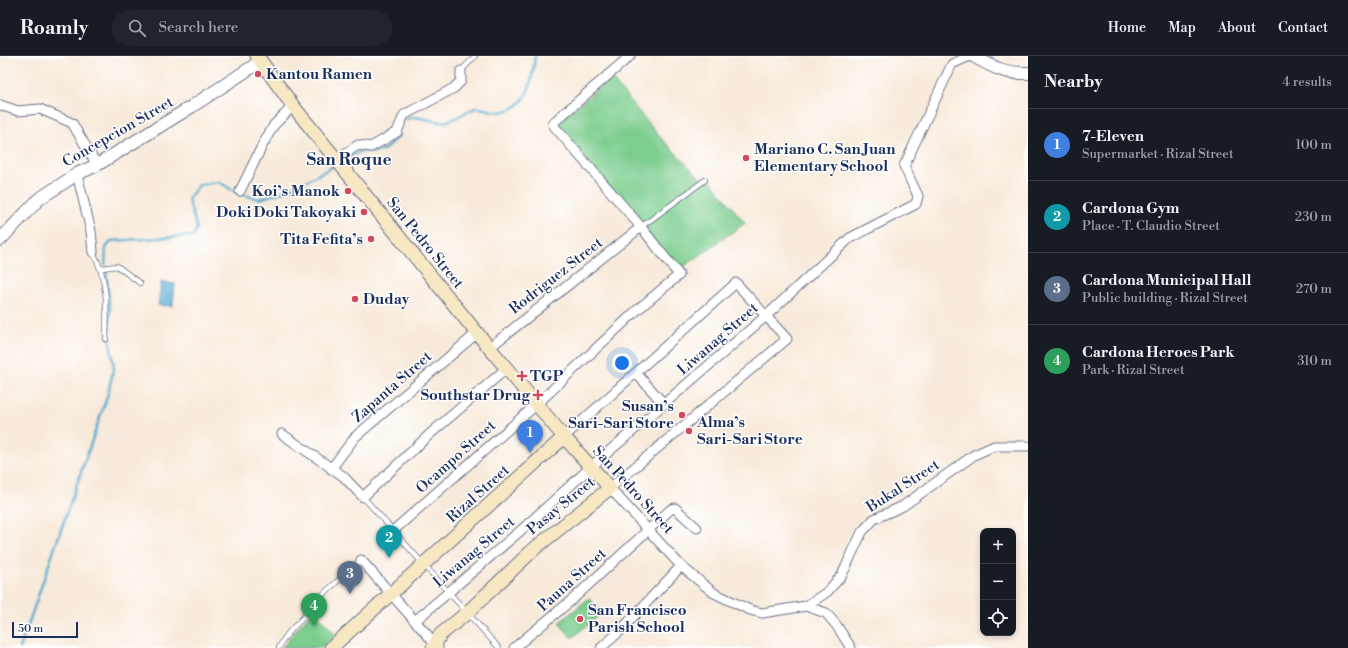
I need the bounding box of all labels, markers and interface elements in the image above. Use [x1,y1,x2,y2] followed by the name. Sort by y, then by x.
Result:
[112,10,392,46] search box
[20,16,88,40] text: Roamly
[126,17,148,39] icon: search
[158,18,238,37] text: Search here
[1108,19,1146,37] text: Home
[1168,19,1196,37] text: Map
[1218,19,1256,37] text: About
[1278,19,1328,37] text: Contact
[266,65,373,84] place label: Kantou Ramen
[253,69,263,79] marker: Kantou Ramen
[1044,71,1103,93] text: Nearby
[1282,74,1332,90] text: 4 results
[59,92,178,172] street label: Concepcion Street
[1082,127,1144,146] text: 7-Eleven
[1054,137,1060,153] text: 1
[1296,137,1332,153] text: 100 m
[754,140,896,176] place label: Mariano C. San Juan Elementary School
[1082,146,1234,162] text: Supermarket · Rizal Street
[306,149,392,171] district label: San Roque
[741,153,751,163] marker: Mariano C. San Juan Elementary School
[252,182,341,201] place label: Koi’s Manok
[343,186,353,196] marker: Koi’s Manok
[382,193,468,293] street label: San Pedro Street
[1082,199,1179,218] text: Cardona Gym
[216,203,356,222] place label: Doki Doki Takoyaki
[359,207,369,217] marker: Doki Doki Takoyaki
[1053,209,1061,225] text: 2
[1295,209,1332,225] text: 230 m
[1082,218,1220,234] text: Place · T. Claudio Street
[280,230,363,249] place label: Tita Fefita’s
[505,233,607,319] street label: Rodriguez Street
[366,234,376,244] marker: Tita Fefita’s
[1082,271,1251,290] text: Cardona Municipal Hall
[1053,281,1061,297] text: 3
[1296,281,1332,297] text: 270 m
[363,290,410,309] place label: Duday
[1082,290,1248,306] text: Public building · Rizal Street
[350,294,360,304] marker: Duday
[674,298,763,379] street label: Liwanag Street
[1082,343,1235,362] text: Cardona Heroes Park
[348,347,436,427] street label: Zapanta Street
[612,353,632,373] your location
[1053,353,1061,369] text: 4
[1297,353,1332,369] text: 310 m
[1082,362,1184,378] text: Park · Rizal Street
[530,367,564,386] place label: TGP
[517,371,527,381] marker: TGP
[420,386,531,405] place label: Southstar Drug
[533,390,543,400] marker: Southstar Drug
[568,397,674,433] place label: Susan’s Sari-Sari Store
[677,410,687,420] marker: Susan’s Sari-Sari Store
[696,413,803,449] place label: Alma’s Sari-Sari Store
[412,416,500,498] street label: Ocampo Street
[517,420,543,453] pin: 1
[684,426,694,436] marker: Alma’s Sari-Sari Store
[588,442,678,539] street label: San Pedro Street
[862,455,944,517] street label: Bukal Street
[443,460,514,527] street label: Rizal Street
[523,472,599,539] street label: Pasay Street
[429,512,519,592] street label: Liwanag Street
[376,525,402,558] pin: 2
[980,528,1016,636] map controls
[980,528,1016,564] button: +
[534,544,611,616] street label: Pauna Street
[337,561,363,594] pin: 3
[980,564,1016,600] button: −
[301,593,327,626] pin: 4
[980,600,1016,636] button: locate
[588,601,687,637] place label: San Francisco Parish School
[575,614,585,624] marker: San Francisco Parish School
[12,620,78,639] scale bar
[18,622,43,636] text: 50 m

